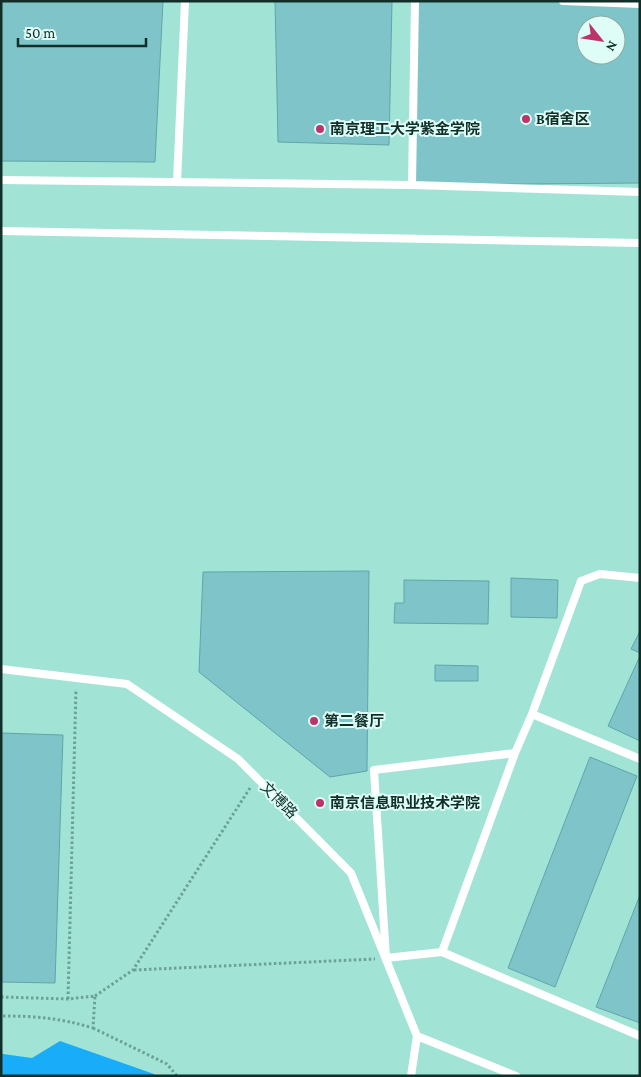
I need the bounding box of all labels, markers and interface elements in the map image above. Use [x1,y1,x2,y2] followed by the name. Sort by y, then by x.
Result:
[18,15,145,47] scale bar
[576,15,626,65] north arrow
[25,25,55,41] text: 50 m
[603,38,622,55] text: N
[536,111,590,127] place label: B宿舍区
[520,113,532,125] marker: B宿舍区
[330,120,480,137] place label: 南京理工大学紫金学院
[314,123,326,135] marker: 南京理工大学紫金学院
[324,713,384,729] place label: 第二餐厅
[308,715,320,727] marker: 第二餐厅
[257,778,301,822] street label: 文博路
[330,794,480,811] place label: 南京信息职业技术学院
[314,797,326,809] marker: 南京信息职业技术学院

